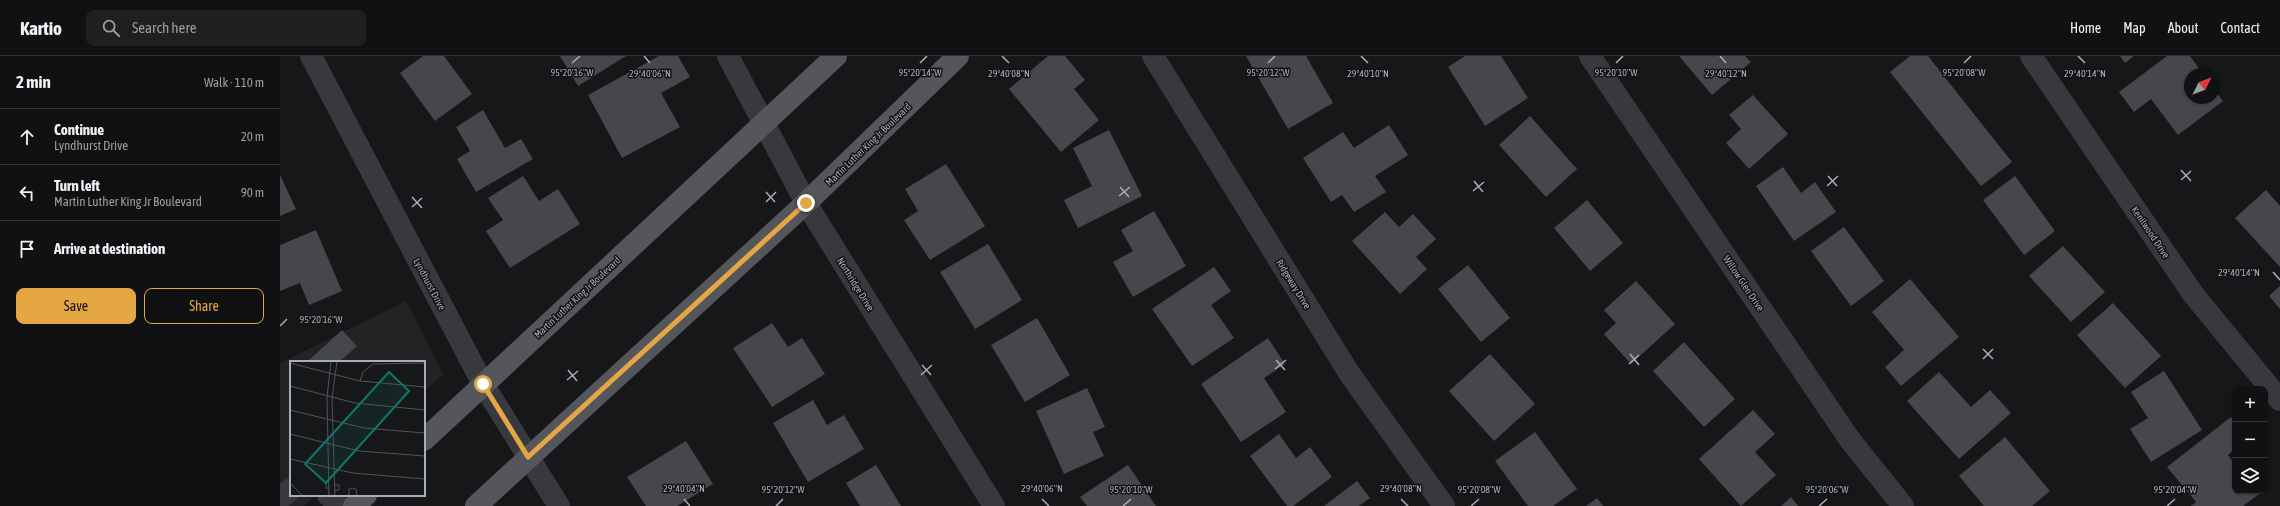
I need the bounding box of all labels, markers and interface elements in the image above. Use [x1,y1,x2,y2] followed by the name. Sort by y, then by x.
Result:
[86,10,366,46] search box
[20,17,62,39] text: Kartio
[100,17,122,39] icon: search
[132,19,197,36] text: Search here
[2070,20,2101,36] text: Home
[2123,20,2146,36] text: Map
[2168,20,2199,36] text: About
[2221,20,2260,36] text: Contact
[550,67,594,78] text: 95°20'16"W
[898,67,942,78] text: 95°20'14"W
[1246,67,1290,78] text: 95°20'12"W
[1594,67,1638,78] text: 95°20'10"W
[1942,67,1986,78] text: 95°20'08"W
[629,68,671,79] text: 29°40'06"N
[988,68,1030,79] text: 29°40'08"N
[1347,68,1389,79] text: 29°40'10"N
[1705,68,1747,79] text: 29°40'12"N
[2064,68,2106,79] text: 29°40'14"N
[2184,68,2220,104] north arrow
[16,72,51,92] text: 2 min
[204,75,264,90] text: Walk · 110 m
[824,101,913,188] street label: Martin Luther King Jr Boulevard
[54,121,104,138] text: Continue
[16,126,38,148] icon: ahead
[241,129,264,144] text: 20 m
[54,138,128,153] text: Lyndhurst Drive
[54,177,100,194] text: Turn left
[16,182,38,204] icon: left
[241,185,264,200] text: 90 m
[54,194,202,209] text: Martin Luther King Jr Boulevard
[797,194,815,212] route end
[2129,204,2172,260] street label: Kenilwood Drive
[16,238,38,260] icon: arrive
[54,240,165,257] text: Arrive at destination
[1721,253,1766,314] street label: Willow Glen Drive
[532,254,623,340] street label: Martin Luther King Jr Boulevard
[411,256,448,312] street label: Lyndhurst Drive
[835,256,877,313] street label: Northridge Drive
[1274,258,1313,311] street label: Ridgeway Drive
[2218,267,2260,278] text: 29°40'14"N
[16,288,136,324] button: Save
[144,288,264,324] button: Share
[299,314,343,325] text: 95°20'16"W
[290,361,425,496] inset map
[474,375,492,393] route start
[2232,386,2268,494] map controls
[2232,386,2268,422] button: +
[2232,422,2268,458] button: −
[2232,458,2268,494] button: layers
[663,483,705,494] text: 29°40'04"N
[1021,483,1063,494] text: 29°40'06"N
[1380,483,1422,494] text: 29°40'08"N
[761,484,805,495] text: 95°20'12"W
[1109,484,1153,495] text: 95°20'10"W
[1457,484,1501,495] text: 95°20'08"W
[1805,484,1849,495] text: 95°20'06"W
[2153,484,2197,495] text: 95°20'04"W

